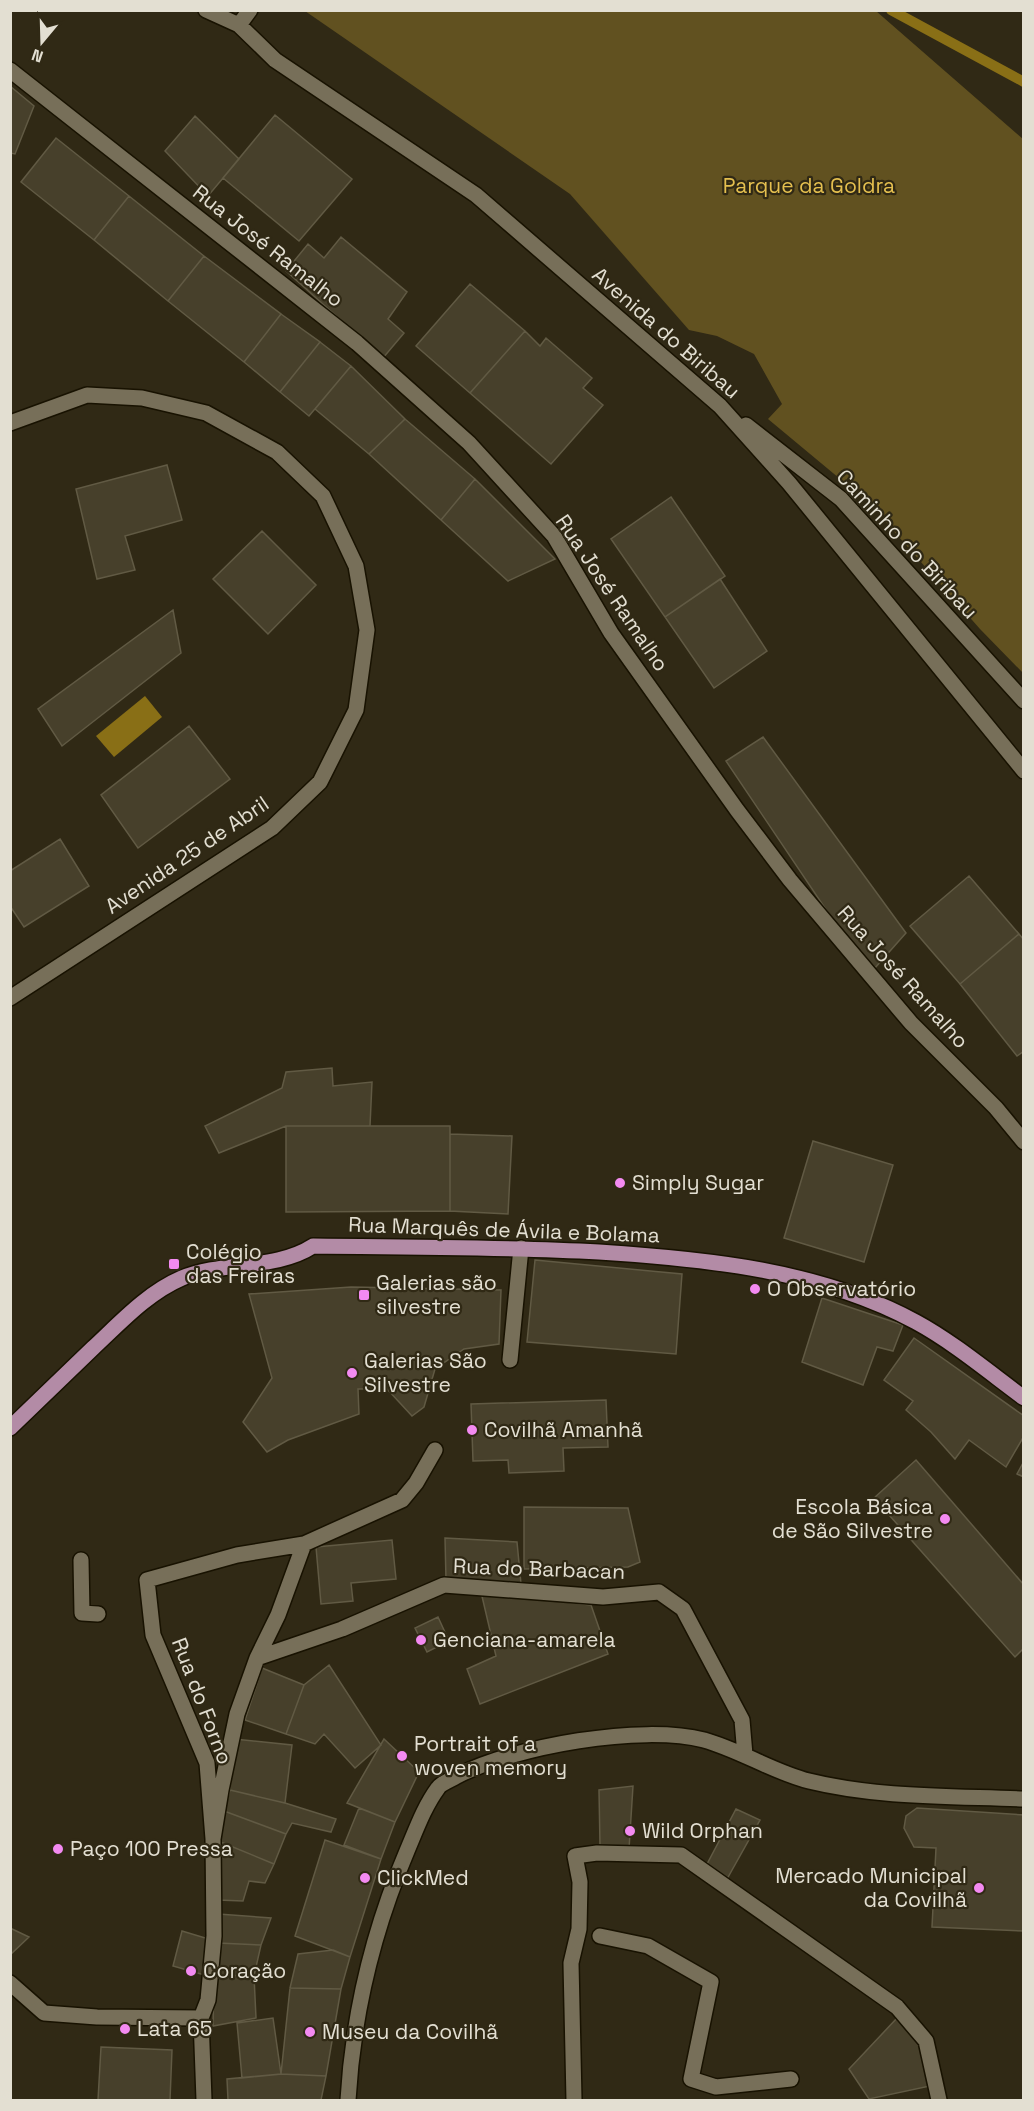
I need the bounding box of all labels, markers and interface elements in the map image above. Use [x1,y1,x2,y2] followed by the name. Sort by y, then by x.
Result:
[12,12,72,72] north arrow
[29,44,46,67] text: N
[723,172,895,199] park label: Parque da Goldra
[188,178,349,313] street label: Rua José Ramalho
[587,261,746,404] street label: Avenida do Biribau
[831,463,984,624] street label: Caminho do Biribau
[550,509,675,676] street label: Rua José Ramalho
[100,790,274,919] street label: Avenida 25 de Abril
[832,899,975,1054] street label: Rua José Ramalho
[632,1169,764,1196] place label: Simply Sugar
[613,1176,627,1190] marker: Simply Sugar
[348,1211,660,1248] street label: Rua Marquês de Ávila e Bolama
[186,1238,295,1289] place label: Colégio das Freiras
[167,1257,181,1271] marker: Colégio das Freiras
[376,1269,497,1320] place label: Galerias são silvestre
[767,1275,916,1302] place label: O Observatório
[748,1282,762,1296] marker: O Observatório
[357,1288,371,1302] marker: Galerias são silvestre
[364,1347,487,1398] place label: Galerias São Silvestre
[345,1366,359,1380] marker: Galerias São Silvestre
[484,1416,643,1443] place label: Covilhã Amanhã
[465,1423,479,1437] marker: Covilhã Amanhã
[772,1493,933,1544] place label: Escola Básica de São Silvestre
[938,1512,952,1526] marker: Escola Básica de São Silvestre
[453,1552,626,1585] street label: Rua do Barbacan
[433,1626,616,1653] place label: Genciana-amarela
[414,1633,428,1647] marker: Genciana-amarela
[166,1634,239,1768] street label: Rua do Forno
[414,1730,567,1781] place label: Portrait of a woven memory
[395,1749,409,1763] marker: Portrait of a woven memory
[642,1817,763,1844] place label: Wild Orphan
[623,1824,637,1838] marker: Wild Orphan
[70,1835,233,1862] place label: Paço 100 Pressa
[51,1842,65,1856] marker: Paço 100 Pressa
[775,1862,967,1913] place label: Mercado Municipal da Covilhã
[377,1864,469,1891] place label: ClickMed
[358,1871,372,1885] marker: ClickMed
[972,1881,986,1895] marker: Mercado Municipal da Covilhã
[203,1957,286,1984] place label: Coração
[184,1964,198,1978] marker: Coração
[137,2015,212,2042] place label: Lata 65
[322,2018,498,2045] place label: Museu da Covilhã
[118,2022,132,2036] marker: Lata 65
[303,2025,317,2039] marker: Museu da Covilhã

